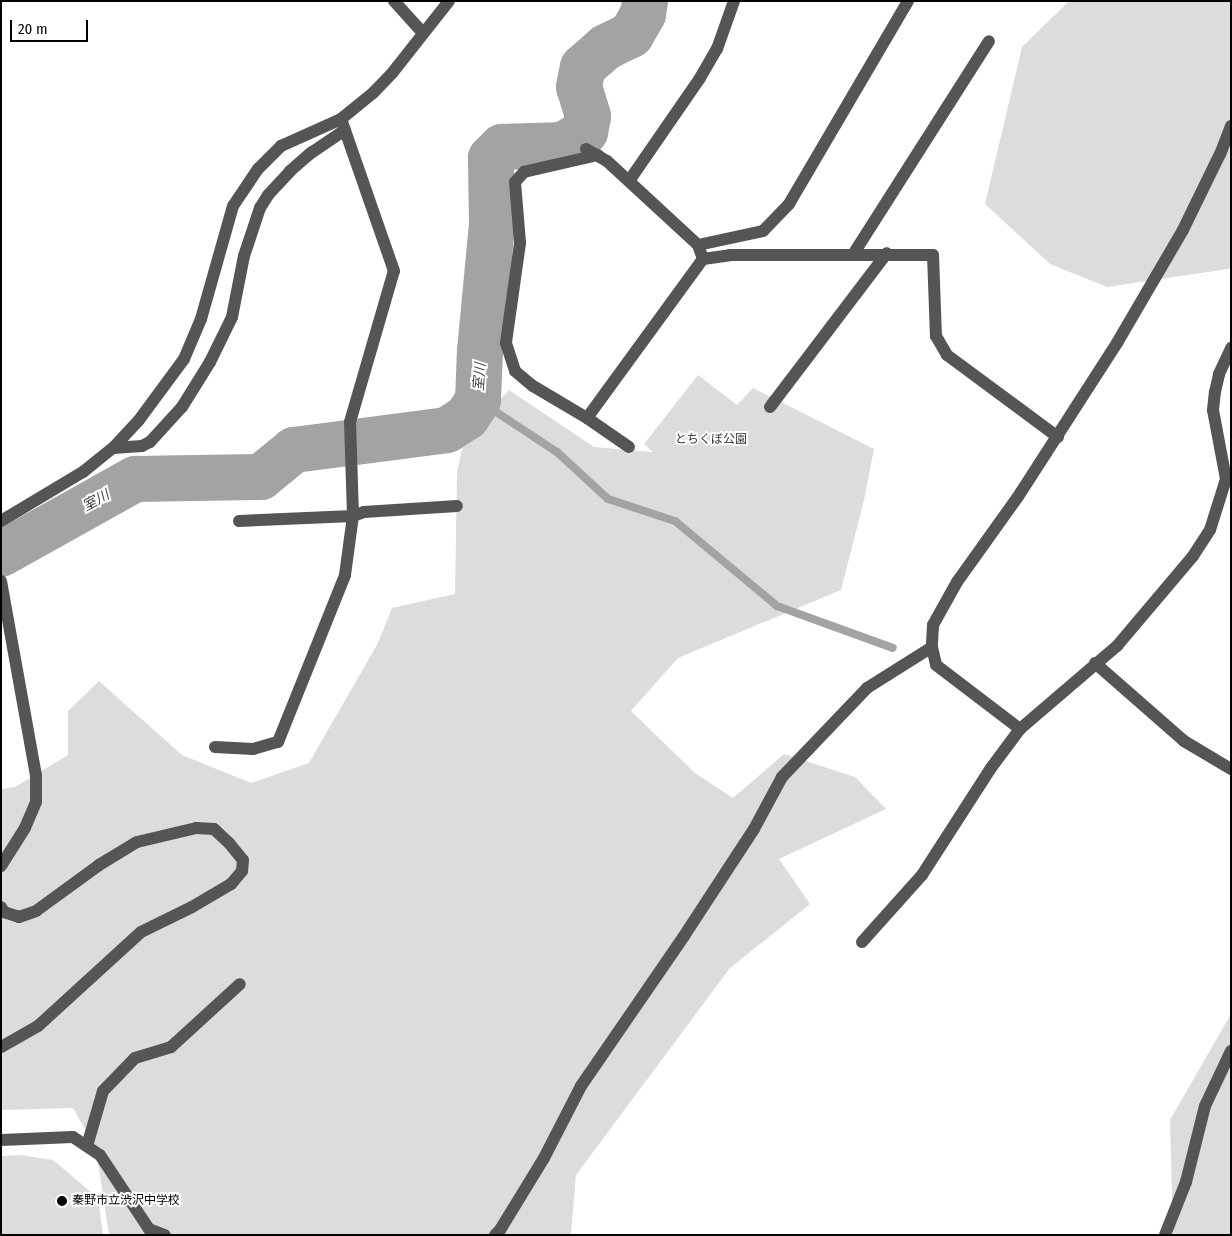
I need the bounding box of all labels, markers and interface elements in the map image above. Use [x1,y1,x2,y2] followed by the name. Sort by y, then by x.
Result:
[12,10,90,42] scale bar
[18,20,48,38] text: 20 m
[471,362,489,392] water label: 室川
[675,433,747,447] park label: とちくぼ公園
[80,487,112,515] water label: 室川
[72,1194,180,1208] place label: 秦野市立渋沢中学校
[56,1195,68,1207] marker: 秦野市立渋沢中学校

